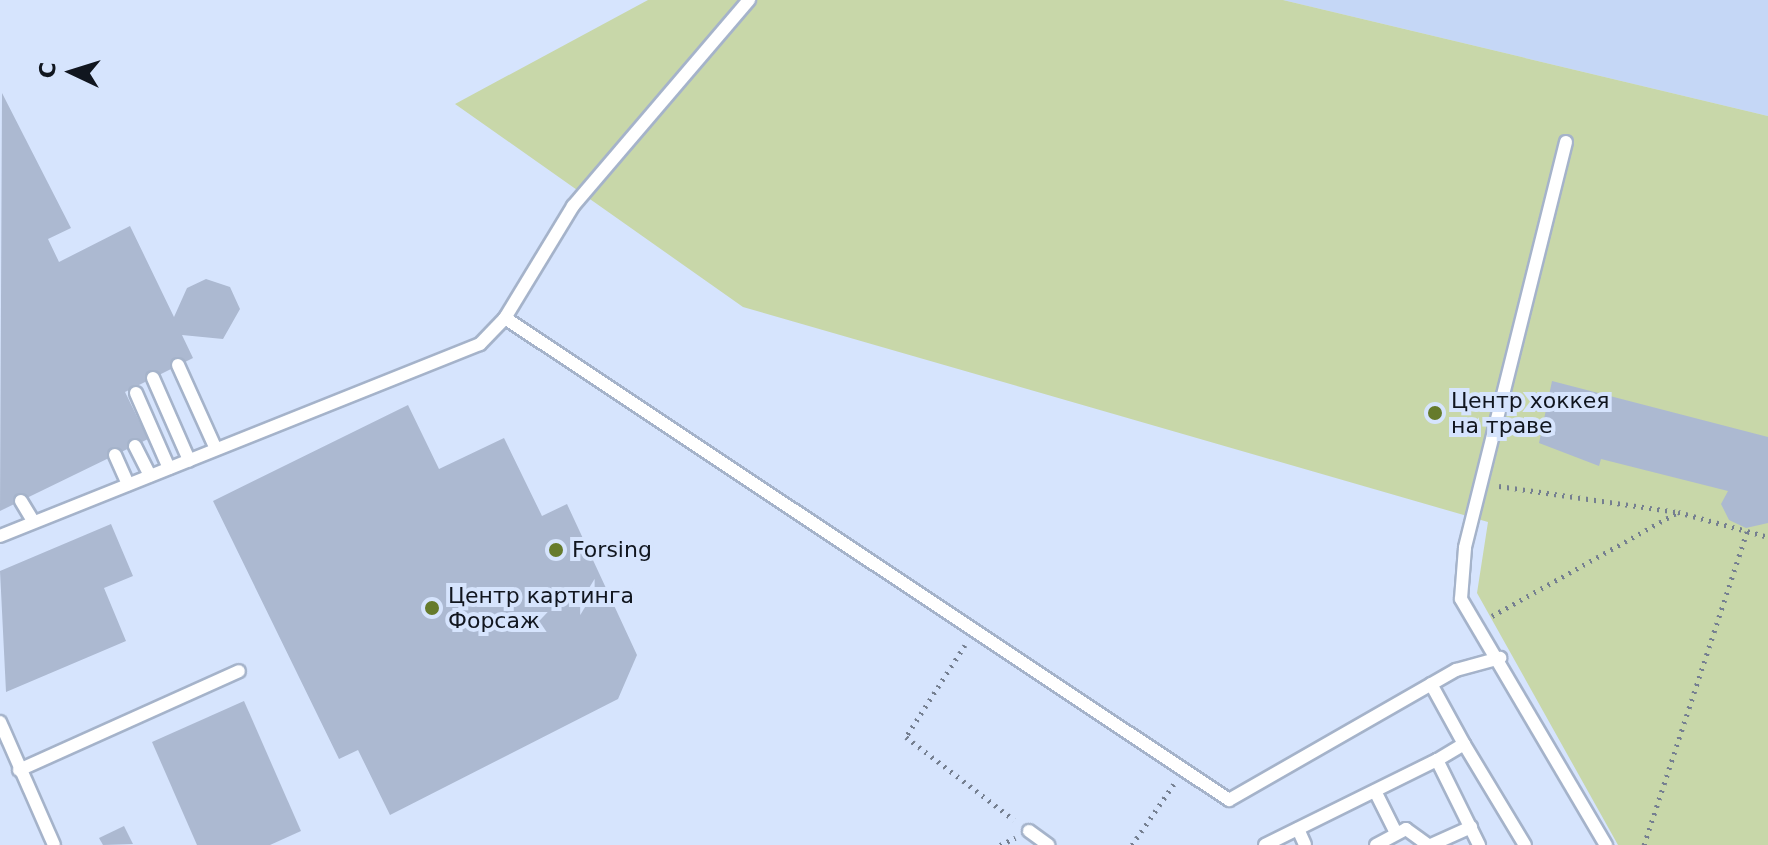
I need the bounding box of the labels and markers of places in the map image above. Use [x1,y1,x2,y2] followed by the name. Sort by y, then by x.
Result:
[1451,387,1610,438] place label: Центр хоккея на траве
[1426,404,1444,422] marker: Центр хоккея на траве
[572,537,652,563] place label: Forsing
[547,541,565,559] marker: Forsing
[448,582,634,634] place label: Центр картинга Форсаж
[423,599,441,617] marker: Центр картинга Форсаж

